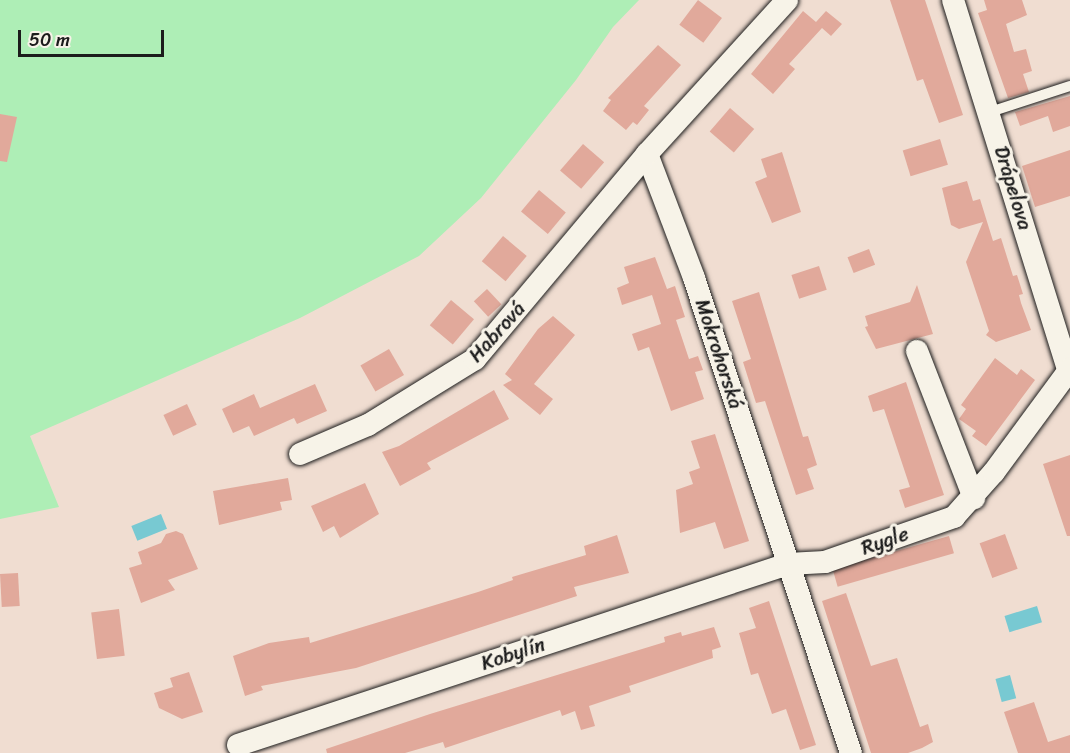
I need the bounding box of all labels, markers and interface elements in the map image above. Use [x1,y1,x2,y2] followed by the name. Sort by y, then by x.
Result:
[21,18,166,56] scale bar
[29,24,70,56] text: 50 m
[989,143,1037,233] street label: Drápelova
[690,296,748,412] street label: Mokrohorská
[464,297,530,367] street label: Habrová
[858,522,912,560] street label: Rygle
[478,632,548,676] street label: Kobylín

